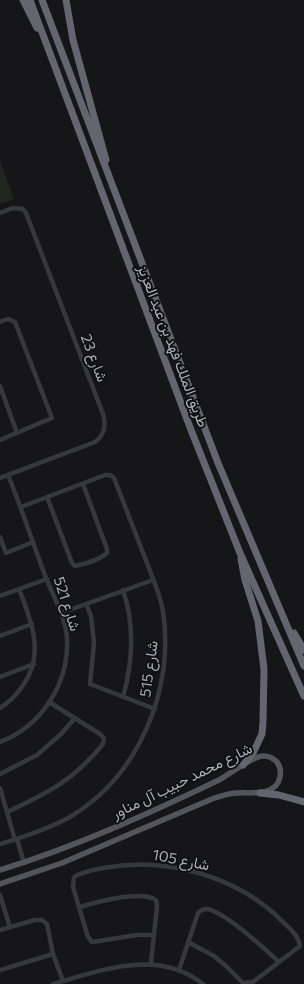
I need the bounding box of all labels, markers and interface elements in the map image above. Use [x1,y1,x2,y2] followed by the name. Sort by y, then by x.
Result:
[134,262,212,430] street label: طريق الملك فهد بن عبد العزيز
[77,331,111,385] street label: شارع 23
[50,574,84,634] street label: شارع 521
[136,640,162,698] street label: شارع 515
[109,739,255,823] street label: شارع محمد حبيب آل مناور
[151,846,211,874] street label: شارع 105

